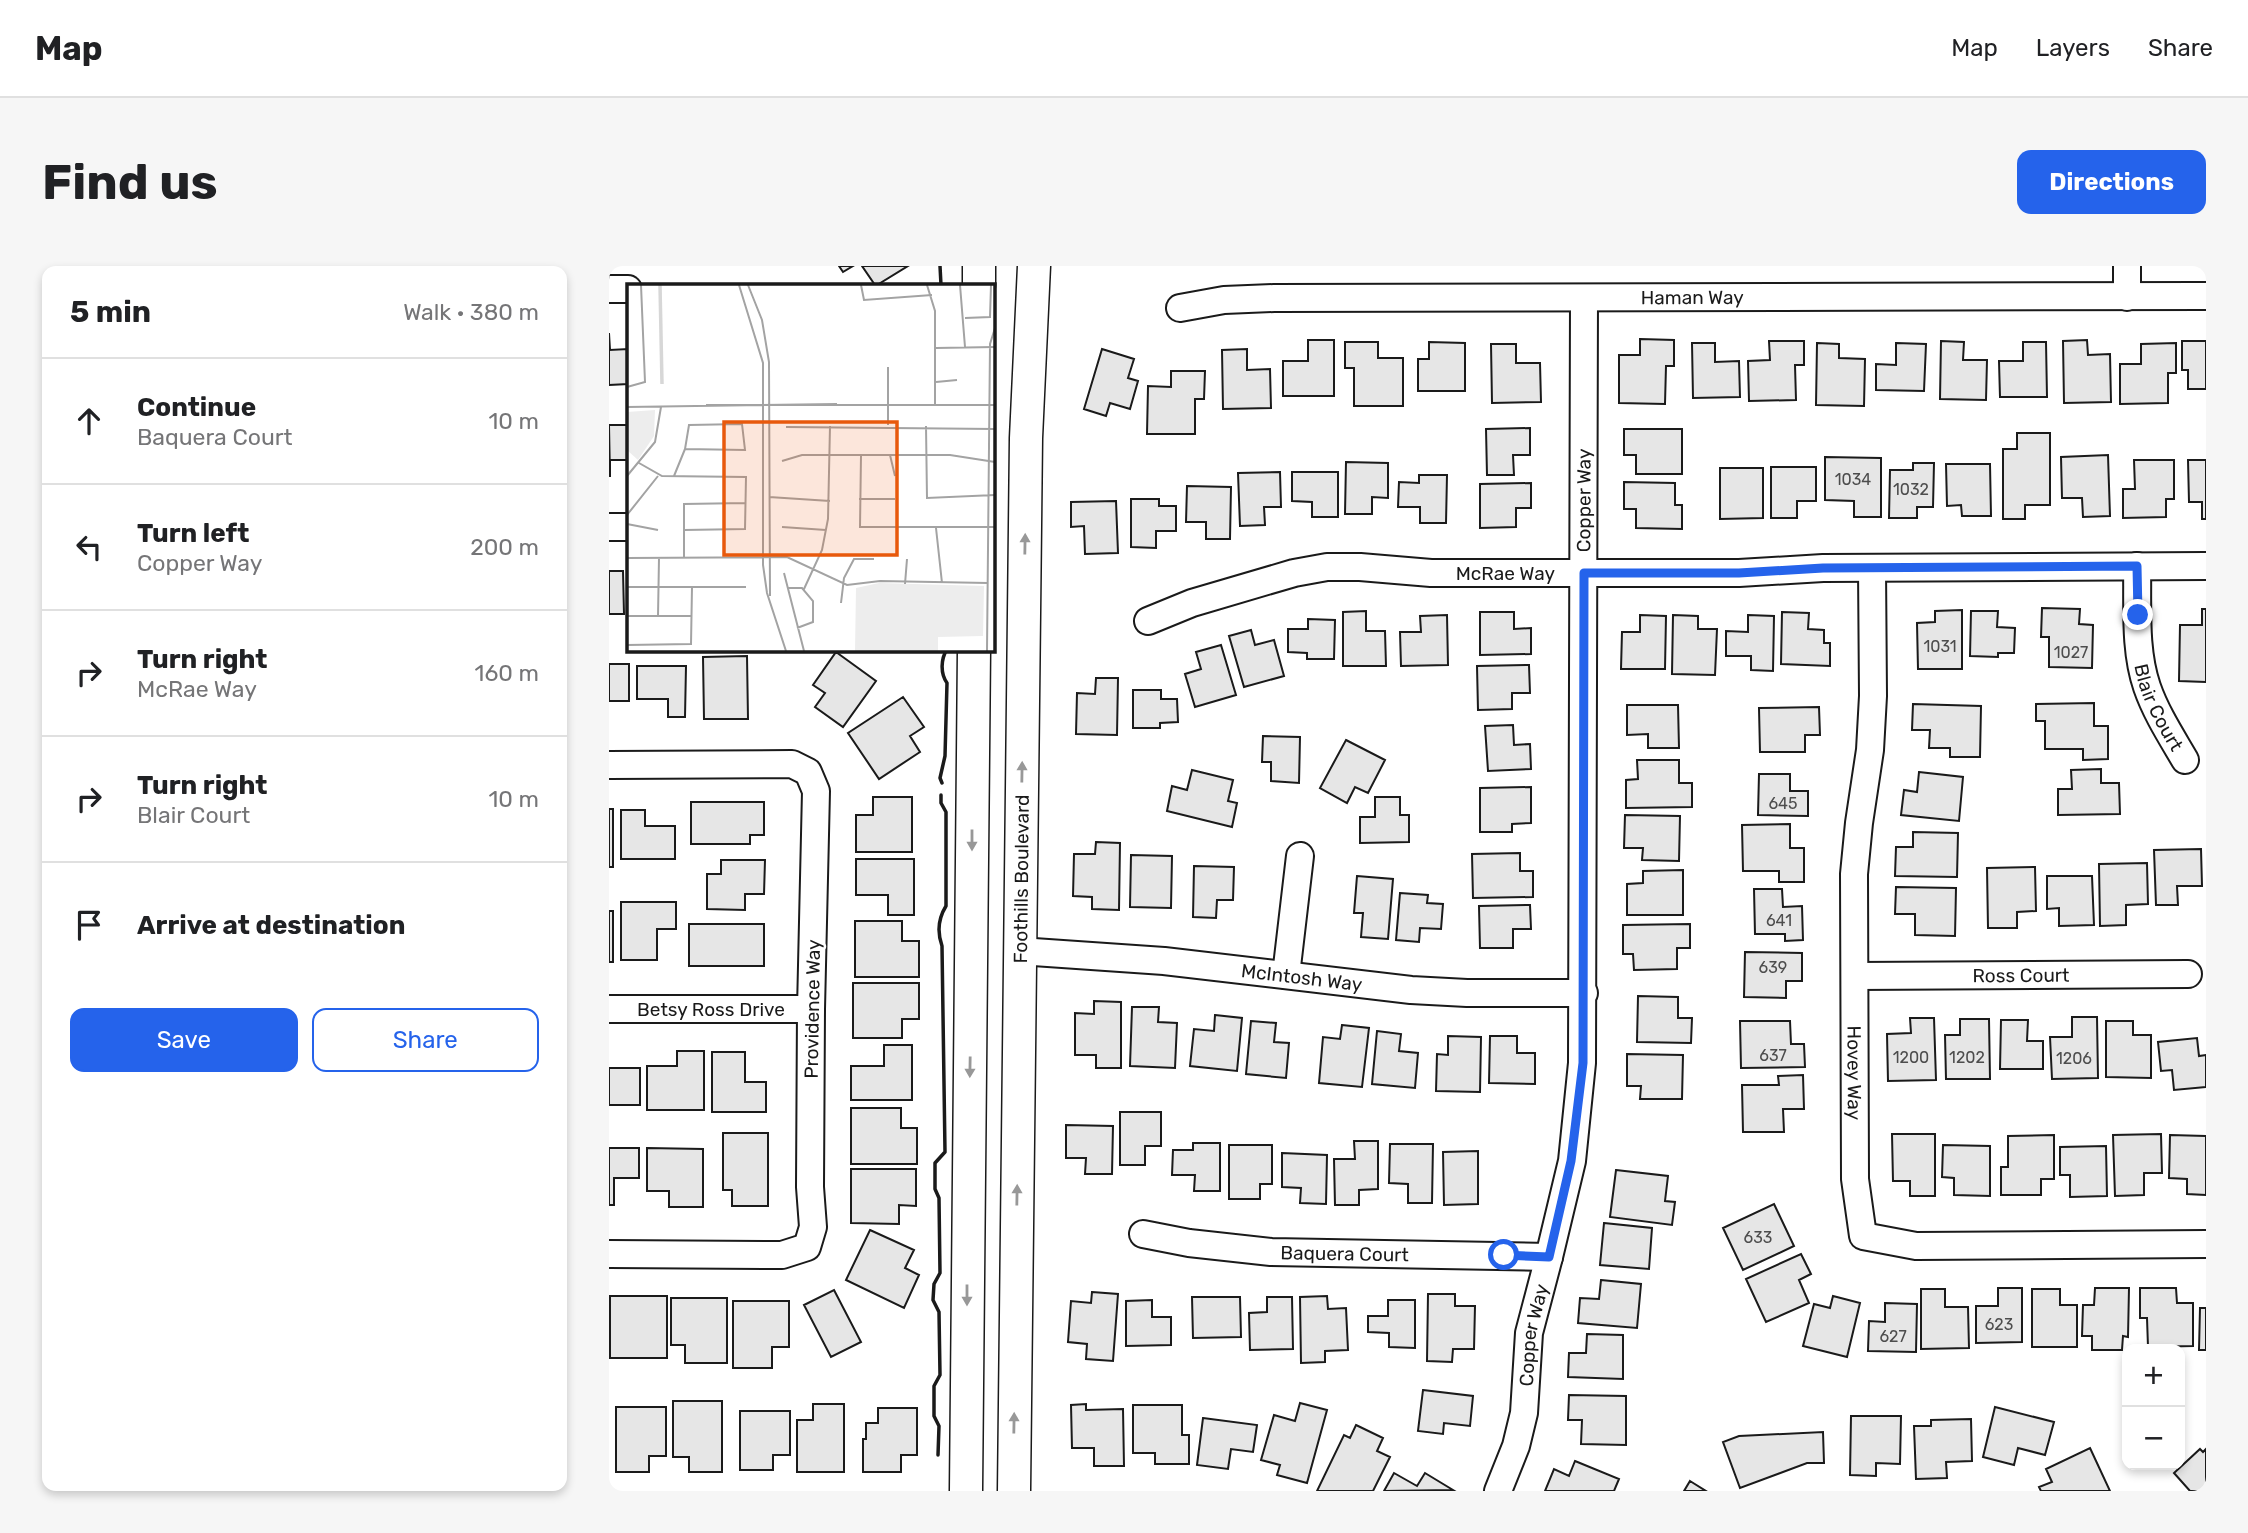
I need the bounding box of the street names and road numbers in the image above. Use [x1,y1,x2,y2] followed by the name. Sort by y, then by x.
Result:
[1641,286,1744,309] street label: Haman Way
[1572,449,1596,552] street label: Copper Way
[1456,562,1555,585] street label: McRae Way
[2129,662,2188,756] street label: Blair Court
[1009,794,1034,964] street label: Foothills Boulevard
[800,939,825,1079] street label: Providence Way
[1240,959,1363,996] street label: McIntosh Way
[1972,964,2070,987] street label: Ross Court
[637,998,785,1021] street label: Betsy Ross Drive
[1842,1026,1866,1120] street label: Hovey Way
[1280,1241,1410,1266] street label: Baquera Court
[1515,1282,1553,1387] street label: Copper Way

